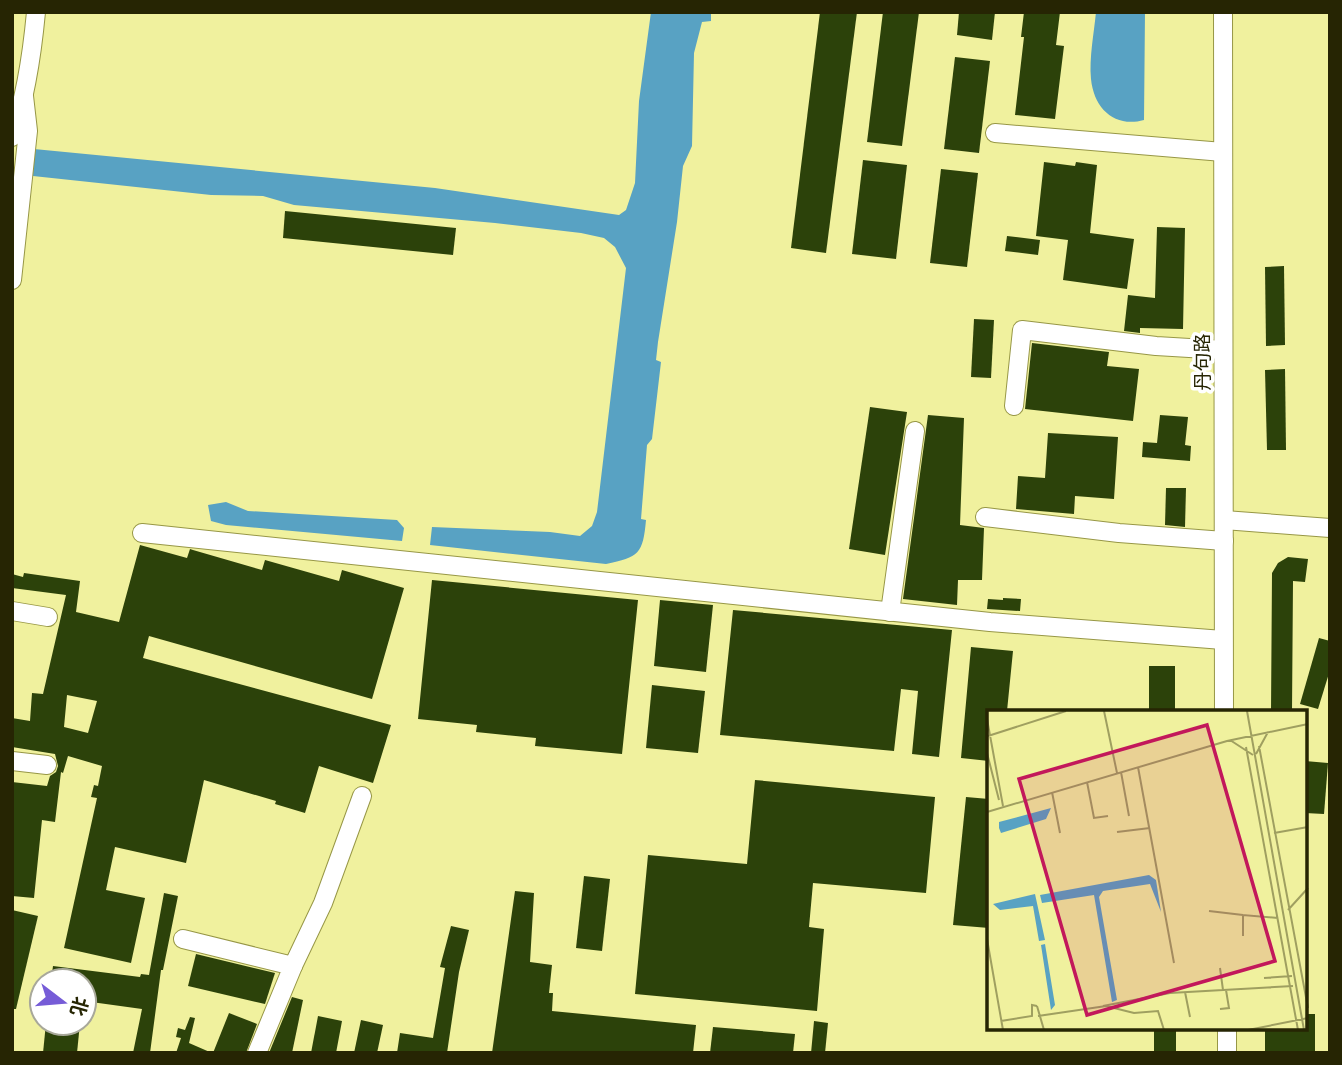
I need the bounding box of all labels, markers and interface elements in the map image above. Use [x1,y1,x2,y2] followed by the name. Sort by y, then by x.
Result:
[1190,333,1215,391] street label: 丹句路
[987,710,1307,1030] inset map
[28,967,98,1037] north arrow
[64,994,93,1019] text: 北

